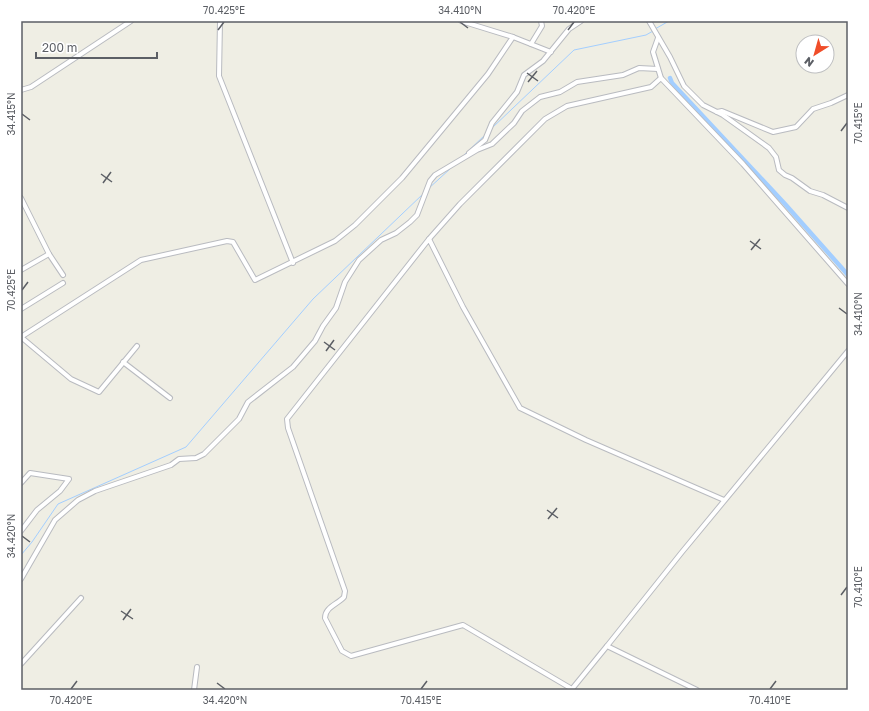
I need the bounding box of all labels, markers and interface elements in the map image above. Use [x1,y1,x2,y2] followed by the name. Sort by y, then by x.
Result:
[203,4,245,16] text: 70.425°E
[438,4,482,16] text: 34.410°N
[553,4,595,16] text: 70.420°E
[36,34,157,60] scale bar
[795,34,835,74] north arrow
[42,40,77,55] text: 200 m
[801,55,816,70] text: N
[5,92,17,136] text: 34.415°N
[852,102,864,144] text: 70.415°E
[5,269,17,311] text: 70.425°E
[852,292,864,336] text: 34.410°N
[5,514,17,558] text: 34.420°N
[852,566,864,608] text: 70.410°E
[50,694,92,706] text: 70.420°E
[203,694,247,706] text: 34.420°N
[400,694,442,706] text: 70.415°E
[749,694,791,706] text: 70.410°E

